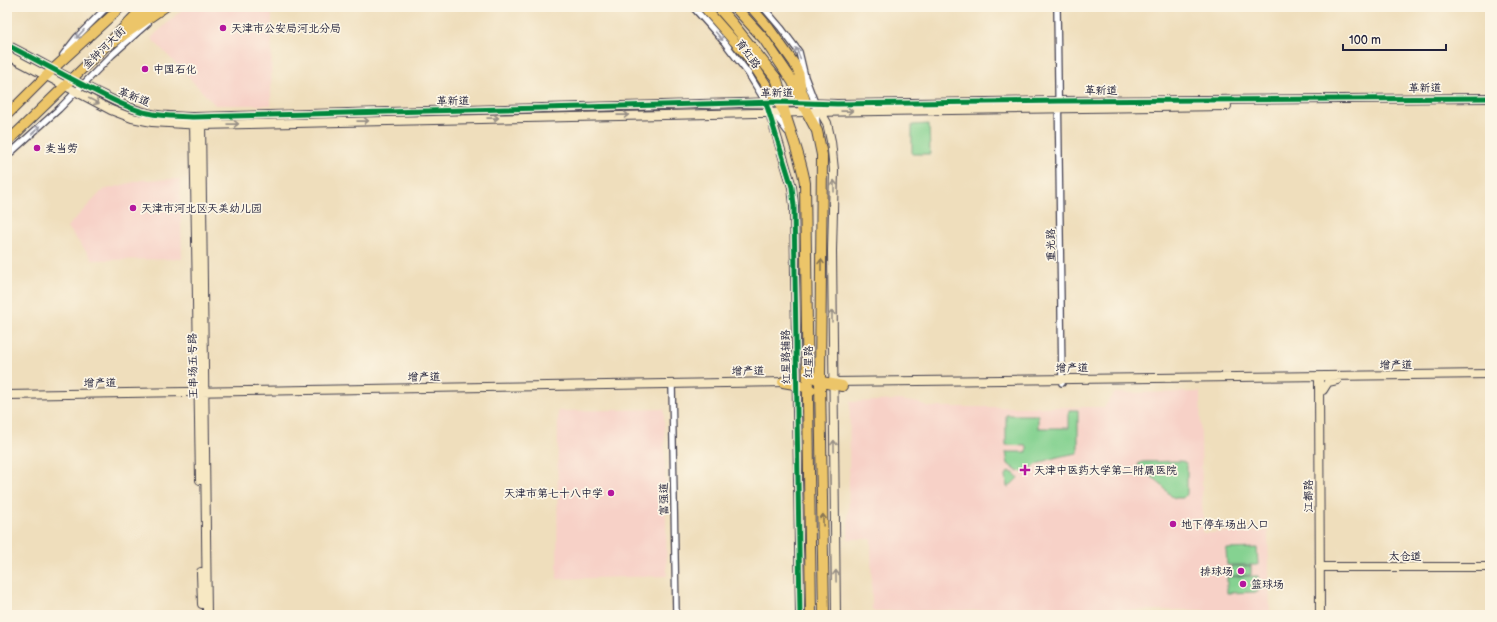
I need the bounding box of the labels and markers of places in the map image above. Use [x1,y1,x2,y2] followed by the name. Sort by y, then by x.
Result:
[231,22,341,35] place label: 天津市公安局河北分局
[218,23,228,33] marker: 天津市公安局河北分局
[153,63,197,76] place label: 中国石化
[140,64,150,74] marker: 中国石化
[45,142,78,155] place label: 麦当劳
[32,143,42,153] marker: 麦当劳
[141,202,262,215] place label: 天津市河北区天美幼儿园
[128,203,138,213] marker: 天津市河北区天美幼儿园
[1019,464,1031,476] marker: 天津中医药大学第二附属医院
[1034,464,1177,477] place label: 天津中医药大学第二附属医院
[504,487,603,500] place label: 天津市第七十八中学
[606,488,616,498] marker: 天津市第七十八中学
[1181,518,1269,531] place label: 地下停车场出入口
[1168,519,1178,529] marker: 地下停车场出入口
[1200,565,1233,578] place label: 排球场
[1236,566,1246,576] marker: 排球场
[1251,578,1284,591] place label: 篮球场
[1238,579,1248,589] marker: 篮球场

